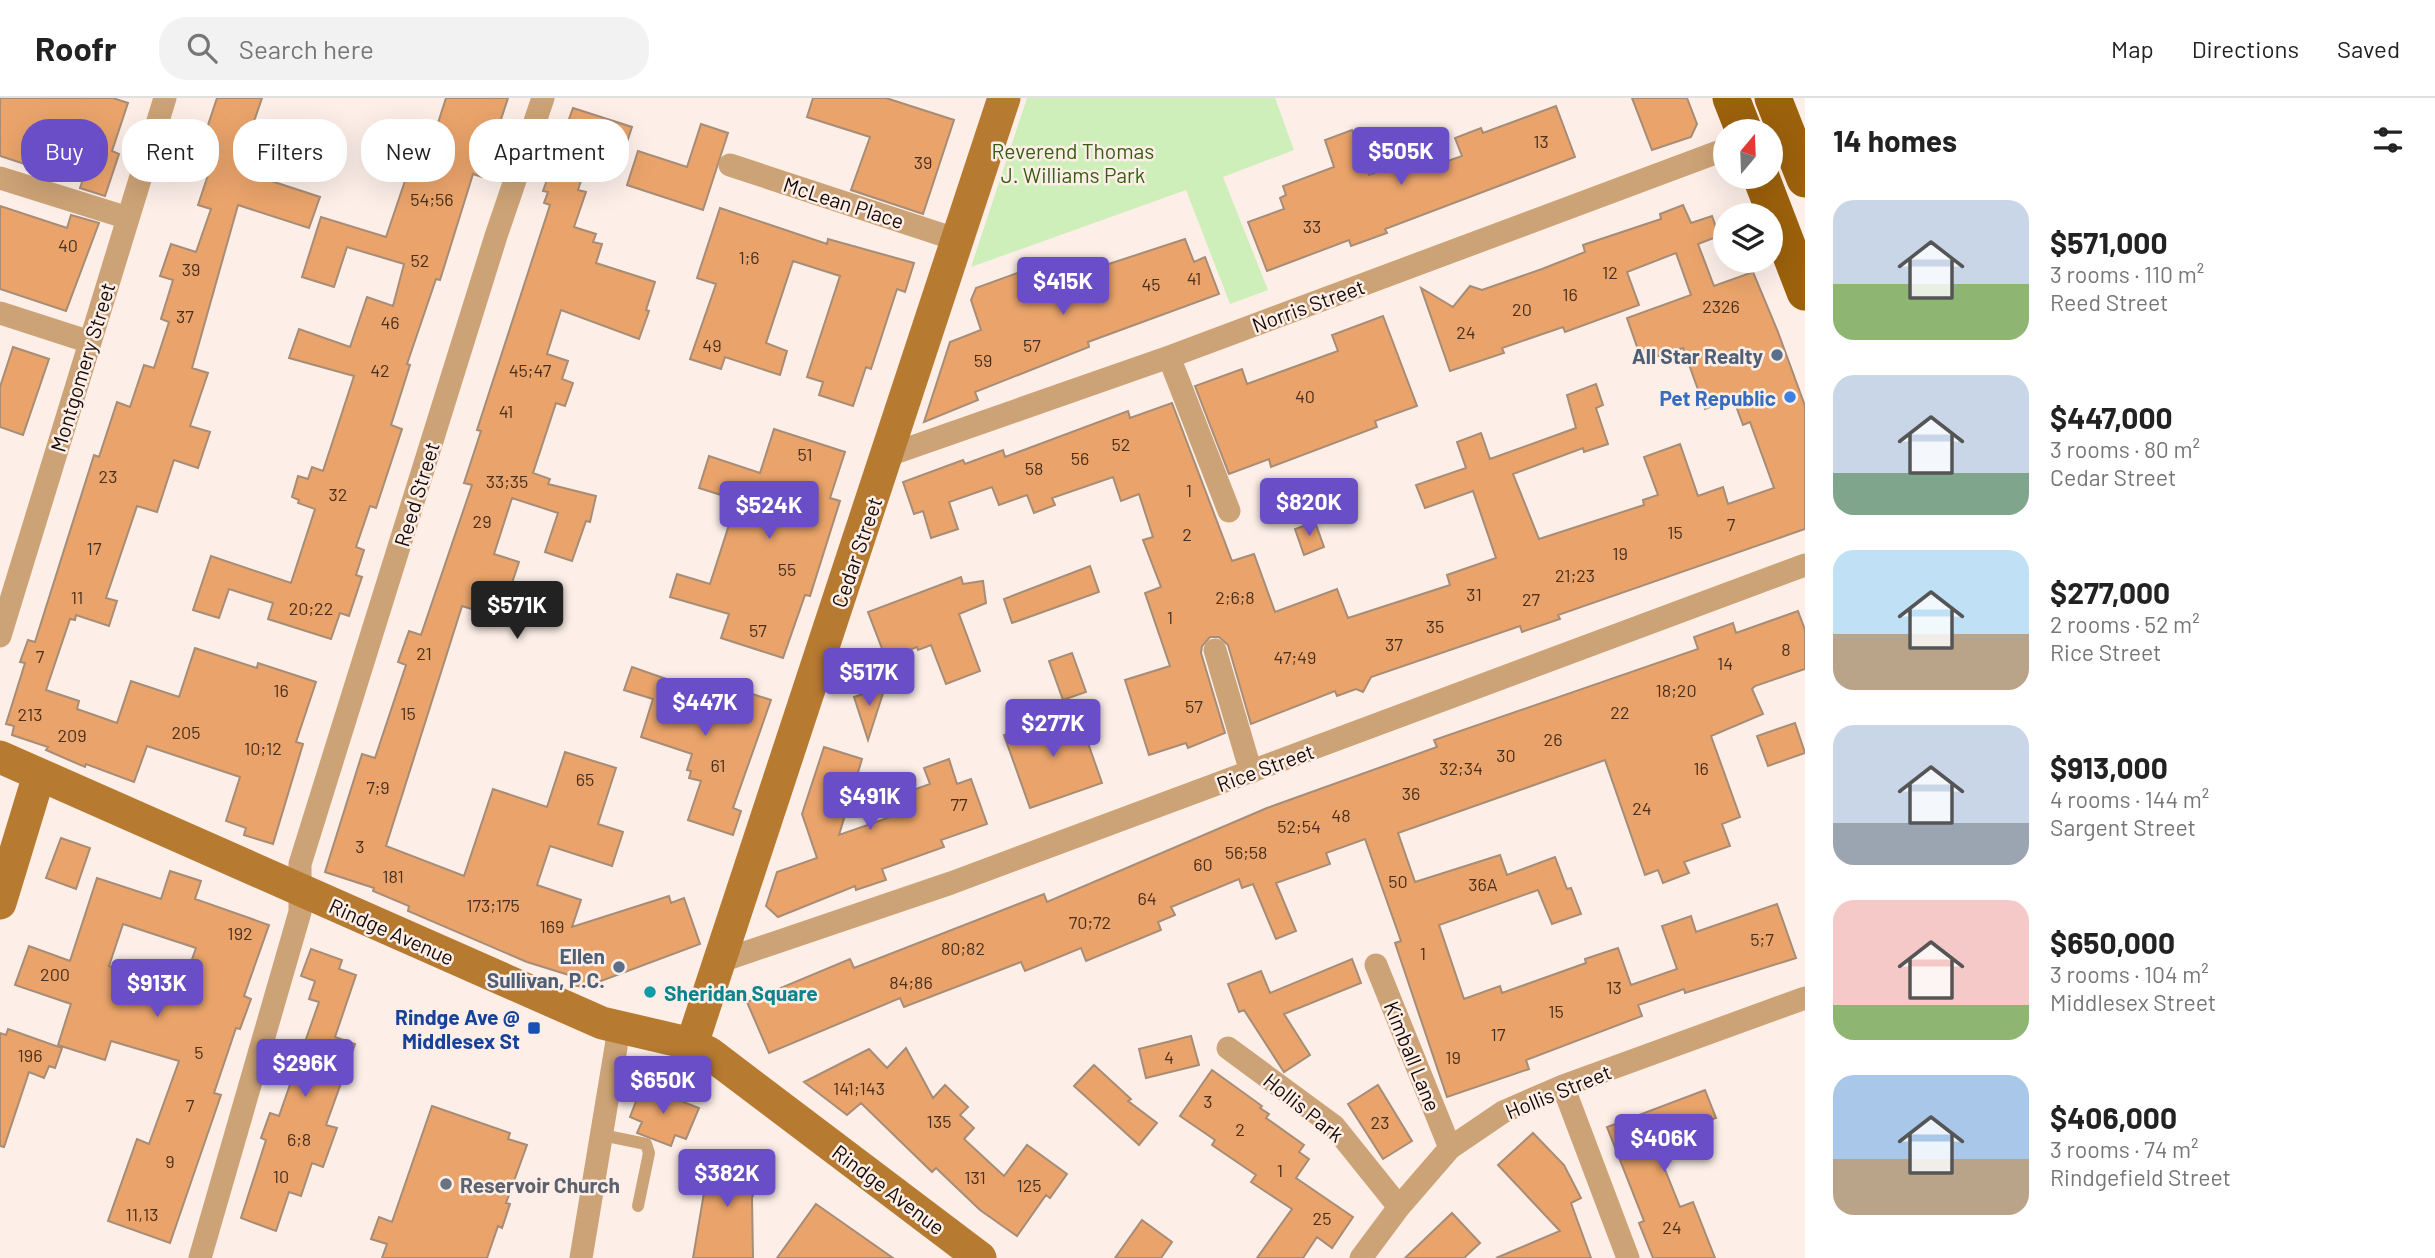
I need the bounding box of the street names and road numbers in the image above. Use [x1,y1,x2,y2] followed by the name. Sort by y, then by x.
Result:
[781,171,907,233] street label: McLean Place
[1248,273,1368,337] street label: Norris Street
[44,279,120,455] street label: Montgomery Street
[388,439,444,549] street label: Reed Street
[825,493,887,611] street label: Cedar Street
[1213,738,1317,796] street label: Rice Street
[326,892,458,970] street label: Rindge Avenue
[1380,997,1446,1115] street label: Kimball Lane
[1501,1058,1615,1124] street label: Hollis Street
[1259,1067,1349,1147] street label: Hollis Park
[828,1139,950,1239] street label: Rindge Avenue

